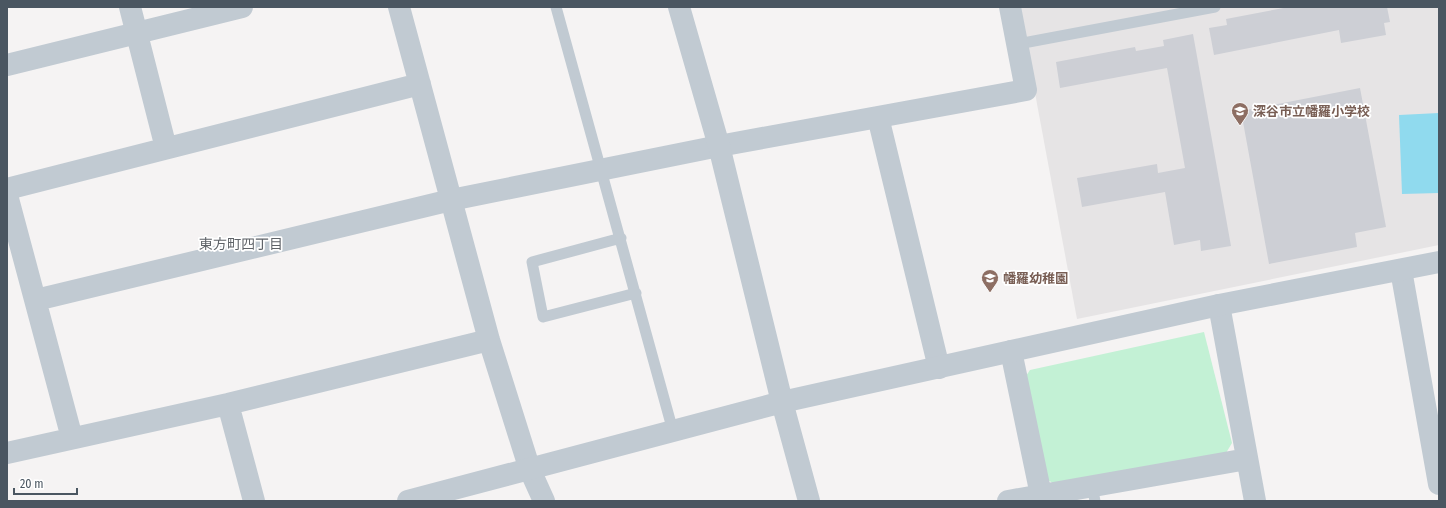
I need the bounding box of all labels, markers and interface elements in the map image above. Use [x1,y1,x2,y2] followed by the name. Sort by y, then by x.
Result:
[1230,101,1250,126] school or university icon: 深谷市立幡羅小学校
[1253,104,1370,119] place label: 深谷市立幡羅小学校
[199,236,283,253] district label: 東方町四丁目
[980,268,1000,293] school or university icon: 幡羅幼稚園
[1003,271,1068,286] place label: 幡羅幼稚園
[14,470,77,496] scale bar
[20,477,44,491] text: 20 m

